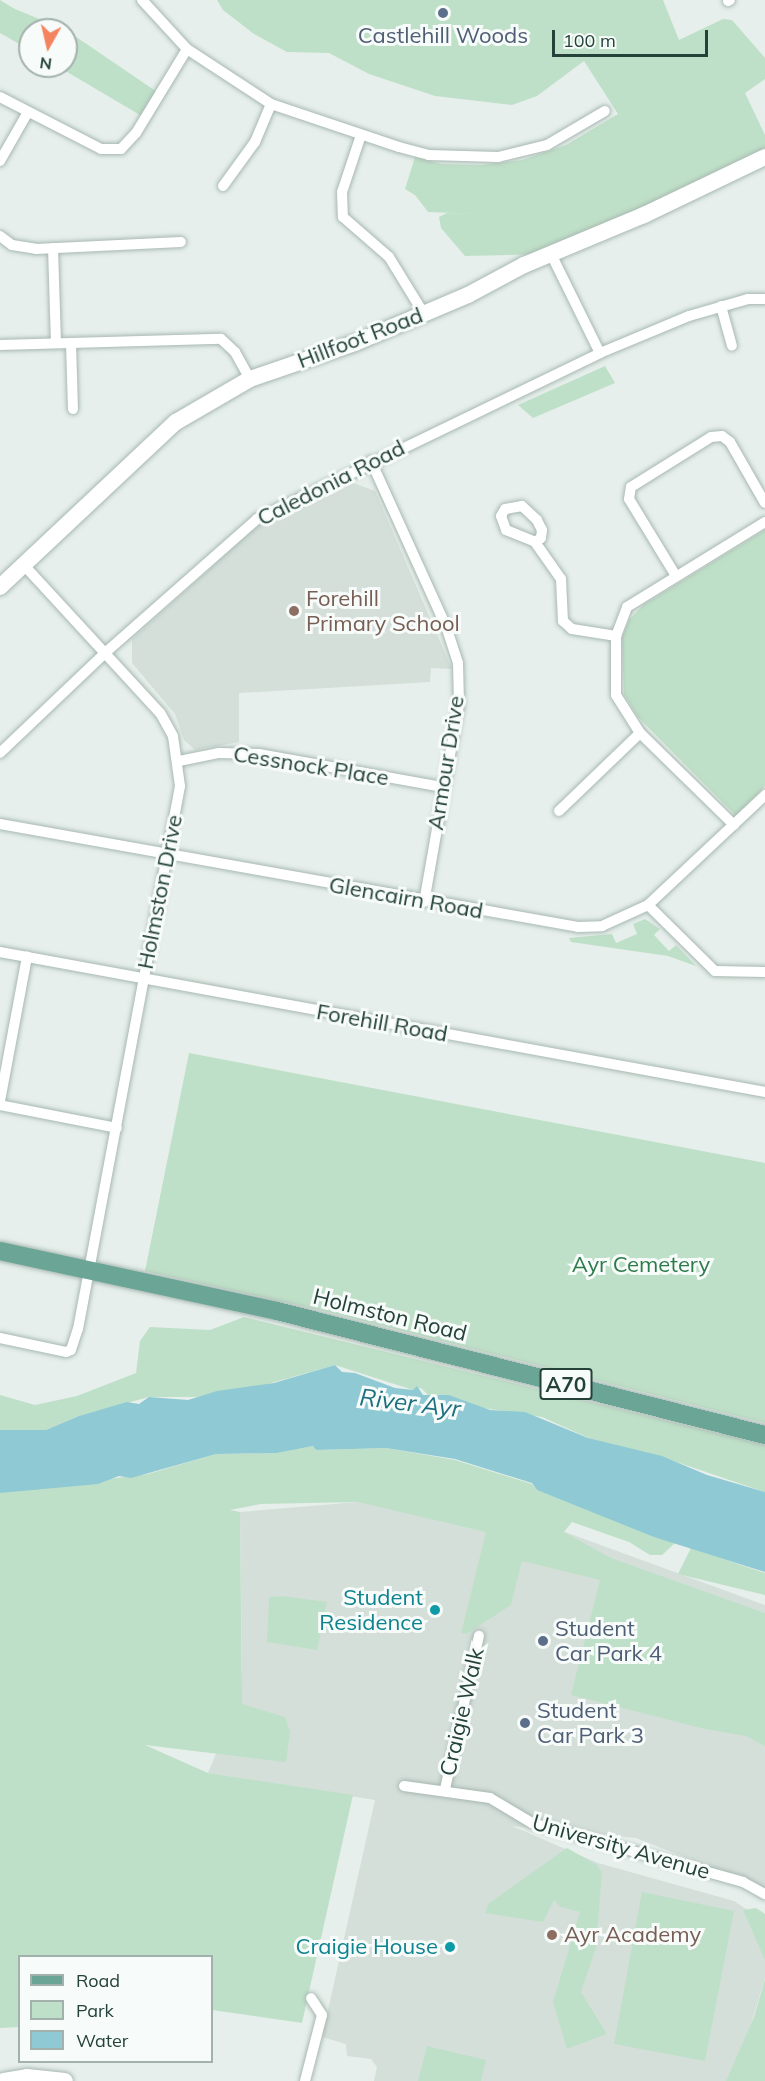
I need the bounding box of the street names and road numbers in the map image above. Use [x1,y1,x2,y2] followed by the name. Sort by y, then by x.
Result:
[294,302,426,374] street label: Hillfoot Road
[253,434,409,532] street label: Caledonia Road
[422,694,470,832] street label: Armour Drive
[231,741,391,791] street label: Cessnock Place
[132,813,188,971] street label: Holmston Drive
[327,871,485,925] street label: Glencairn Road
[314,998,450,1048] street label: Forehill Road
[310,1283,470,1347] street label: Holmston Road
[539,1366,593,1402] road number: A70
[434,1645,490,1779] street label: Craigie Walk
[529,1809,713,1885] street label: University Avenue

